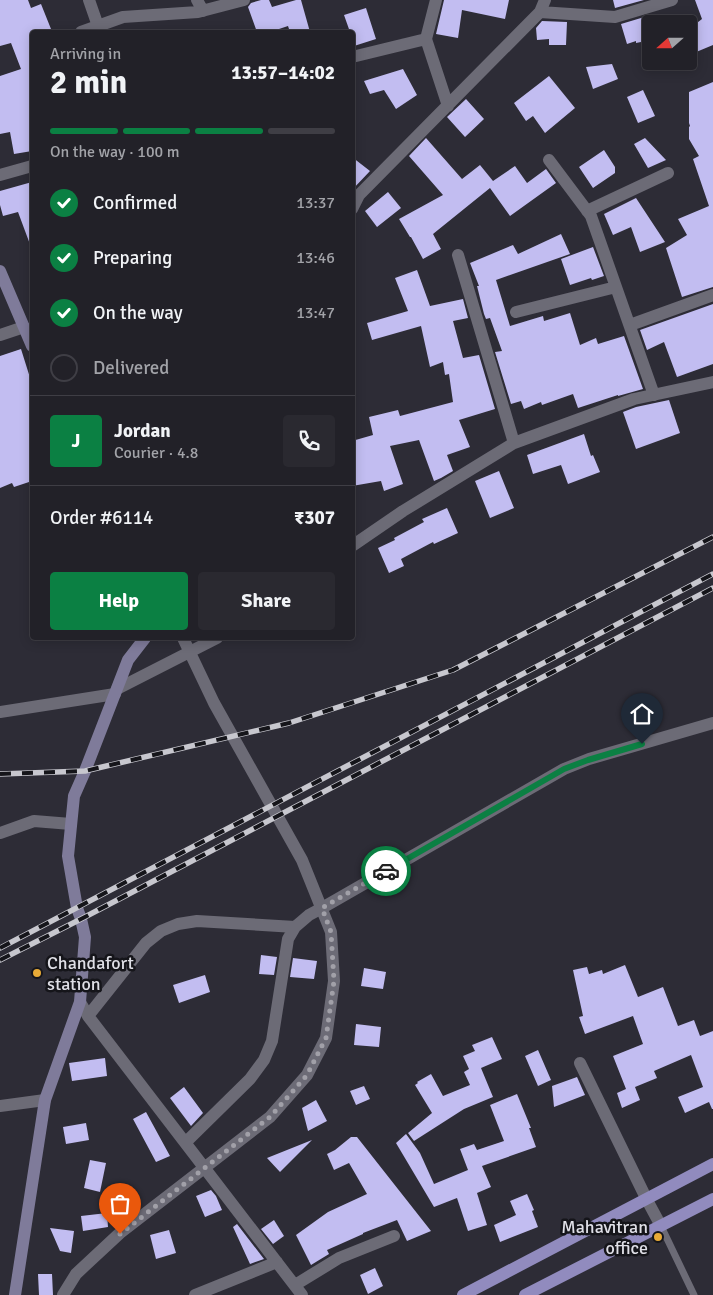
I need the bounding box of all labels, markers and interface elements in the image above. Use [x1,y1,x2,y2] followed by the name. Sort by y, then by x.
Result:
[642,15,698,70] north arrow
[642,15,697,70] map controls
[50,44,121,64] text: Arriving in
[231,61,335,85] text: 13:57–14:02
[50,63,127,102] text: 2 min
[50,142,180,162] text: On the way · 100 m
[50,189,78,217] icon: check
[93,191,177,215] text: Confirmed
[296,193,335,213] text: 13:37
[50,244,78,272] icon: check
[93,246,172,270] text: Preparing
[296,248,335,268] text: 13:46
[50,299,78,327] icon: check
[93,301,183,325] text: On the way
[296,303,335,323] text: 13:47
[93,356,169,380] text: Delivered
[283,415,335,467] button: phone
[114,419,171,443] text: Jordan
[72,429,80,453] text: J
[114,443,198,463] text: Courier · 4.8
[50,506,153,530] text: Order #6114
[294,506,335,530] text: ₹307
[50,572,188,630] button: Help
[198,572,335,630] button: Share
[621,693,663,744] pin
[628,700,656,728] icon: home
[361,846,411,896] courier
[372,857,400,885] icon: car
[47,952,134,995] place label: Chandafort station
[31,967,43,979] marker: Chandafort station
[99,1183,141,1234] pin
[106,1190,134,1218] icon: bag
[561,1216,648,1259] place label: Mahavitran office
[652,1231,664,1243] marker: Mahavitran office

